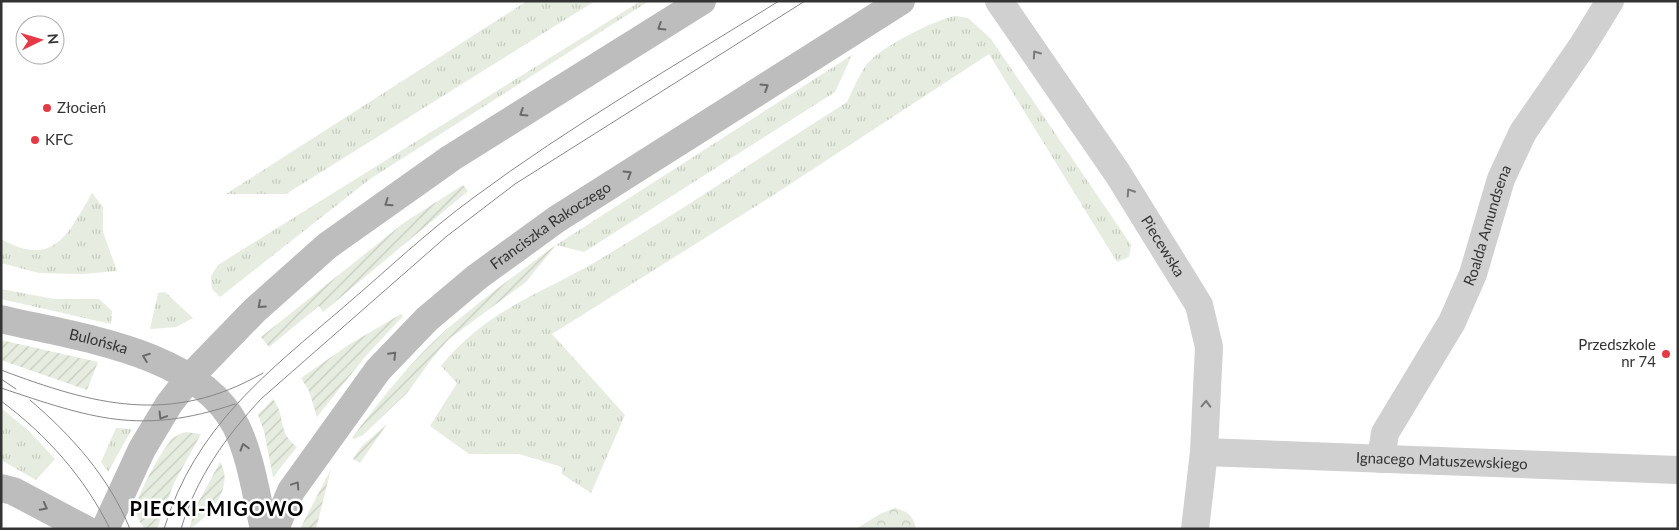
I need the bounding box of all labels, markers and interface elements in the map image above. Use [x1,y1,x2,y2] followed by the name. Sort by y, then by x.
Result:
[15,15,65,65] north arrow
[657,21,666,30] one-way arrow
[45,33,62,45] text: N
[1033,50,1042,60] one-way arrow
[760,84,769,94] one-way arrow
[57,98,106,116] place label: Złocień
[41,102,53,114] marker: Złocień
[519,107,528,116] one-way arrow
[45,130,73,148] place label: KFC
[29,134,41,146] marker: KFC
[1459,162,1514,288] street label: Roalda Amundsena
[623,171,632,181] one-way arrow
[486,177,614,273] street label: Franciszka Rakoczego
[1126,188,1136,197] one-way arrow
[384,197,393,206] one-way arrow
[1138,212,1189,280] street label: Piecewska
[258,299,267,308] one-way arrow
[67,324,130,357] street label: Bulońska
[1578,335,1656,370] place label: Przedszkole nr 74
[1660,348,1672,360] marker: Przedszkole nr 74
[387,352,396,361] one-way arrow
[142,353,151,363] one-way arrow
[1201,399,1212,407] one-way arrow
[158,411,168,420] one-way arrow
[239,444,249,452] one-way arrow
[1356,448,1528,472] street label: Ignacego Matuszewskiego
[290,481,299,491] one-way arrow
[130,496,304,520] district label: PIECKI-MIGOWO
[39,501,48,511] one-way arrow

